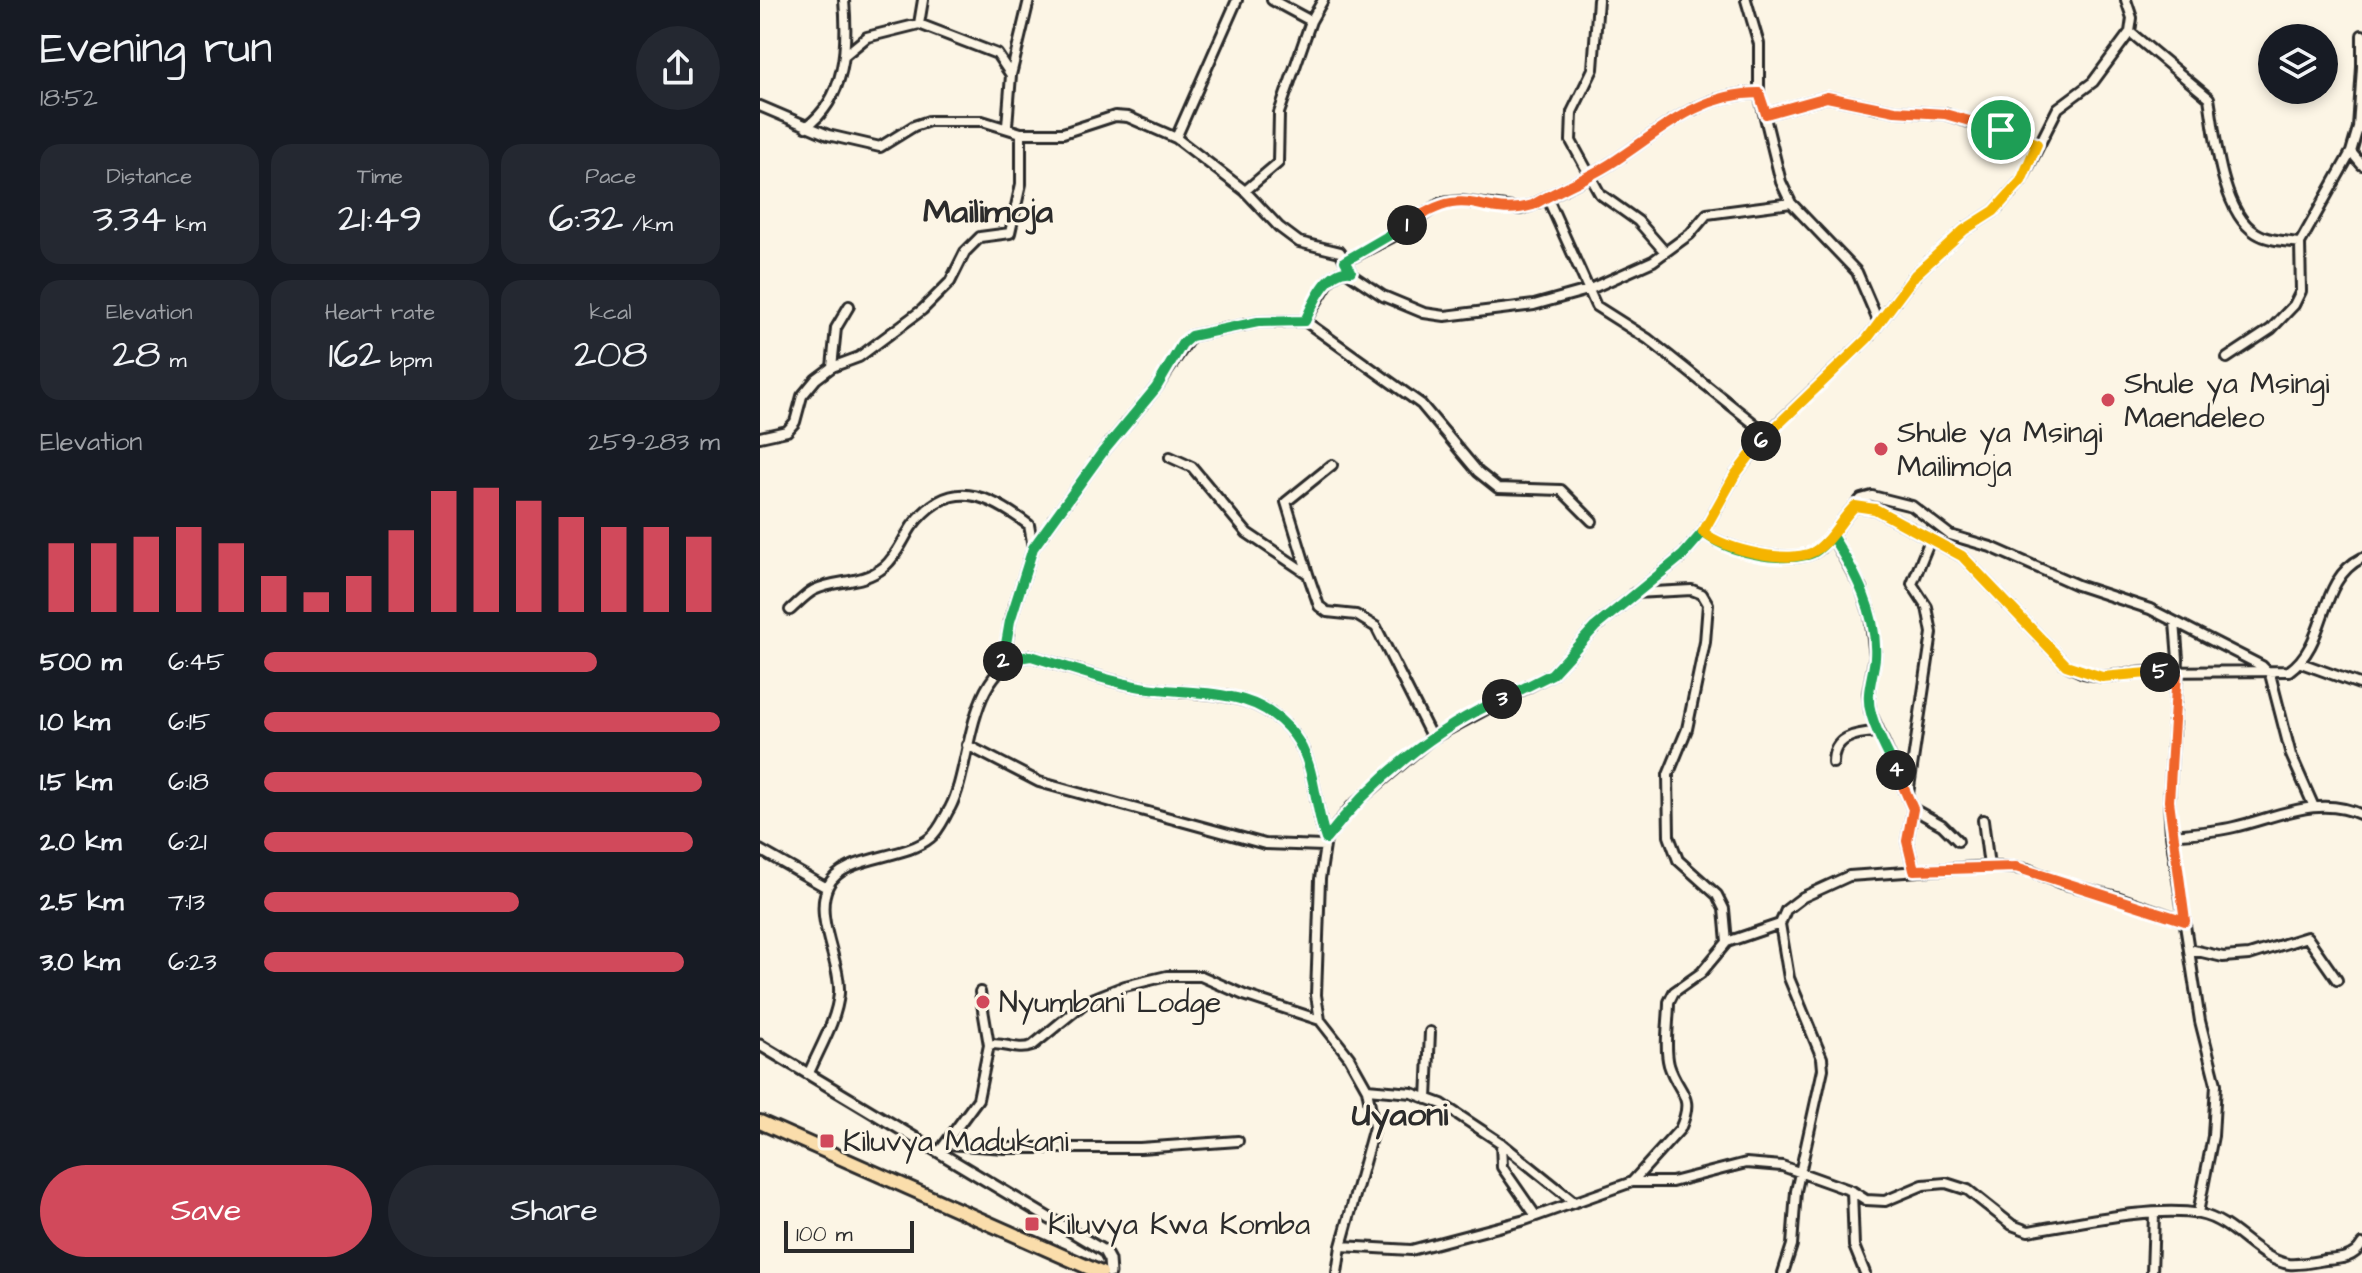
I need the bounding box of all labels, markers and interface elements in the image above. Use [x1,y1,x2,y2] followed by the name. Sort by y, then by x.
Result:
[40,19,272,80] text: Evening run
[2258,24,2338,104] map controls
[2258,24,2338,104] button: layers
[636,26,720,110] button: share
[40,80,98,116] text: 18:52
[1967,96,2035,164] pin
[1979,108,2023,152] icon: arrive
[107,161,192,192] text: Distance
[357,161,403,192] text: Time
[585,161,636,192] text: Pace
[923,188,1054,236] district label: Mailimoja
[93,192,166,247] text: 3.34
[338,192,422,247] text: 21:49
[548,192,623,247] text: 6:32
[1387,205,1427,245] pin: 1
[166,209,206,240] text: km
[623,209,673,240] text: /km
[1406,209,1408,240] text: 1
[106,297,193,328] text: Elevation
[325,297,435,328] text: Heart rate
[590,297,632,328] text: kcal
[112,328,161,383] text: 28
[328,328,381,383] text: 162
[574,328,648,383] text: 208
[161,345,187,376] text: m
[381,345,432,376] text: bpm
[2124,363,2330,439] place label: Shule ya Msingi Maendeleo
[2099,391,2117,409] marker: Shule ya Msingi Maendeleo
[1897,412,2103,488] place label: Shule ya Msingi Mailimoja
[1741,421,1781,461] pin: 6
[40,424,142,460] text: Elevation
[588,424,720,460] text: 259–283 m
[1754,425,1768,456] text: 6
[1872,440,1890,458] marker: Shule ya Msingi Mailimoja
[983,641,1023,681] pin: 2
[40,644,122,680] text: 500 m
[168,644,225,680] text: 6:45
[997,645,1009,676] text: 2
[2140,652,2180,692] pin: 5
[2152,656,2168,687] text: 5
[1482,679,1522,719] pin: 3
[1496,683,1508,714] text: 3
[40,704,110,740] text: 1.0 km
[168,704,210,740] text: 6:15
[1876,750,1916,790] pin: 4
[1889,754,1903,785] text: 4
[40,764,112,800] text: 1.5 km
[168,764,209,800] text: 6:18
[40,824,122,860] text: 2.0 km
[168,824,207,860] text: 6:21
[40,884,124,920] text: 2.5 km
[168,884,205,920] text: 7:13
[40,944,120,980] text: 3.0 km
[168,944,217,980] text: 6:23
[999,982,1221,1025] place label: Nyumbani Lodge
[974,993,992,1011] marker: Nyumbani Lodge
[1352,1091,1449,1140] district label: Uyaoni
[843,1121,1069,1164] place label: Kiluvya Madukani
[818,1132,836,1150] marker: Kiluvya Madukani
[40,1165,372,1257] button: Save
[388,1165,720,1257] button: Share
[1048,1204,1310,1247] place label: Kiluvya Kwa Komba
[1023,1215,1041,1233] marker: Kiluvya Kwa Komba
[784,1217,914,1253] scale bar
[796,1219,853,1250] text: 100 m

